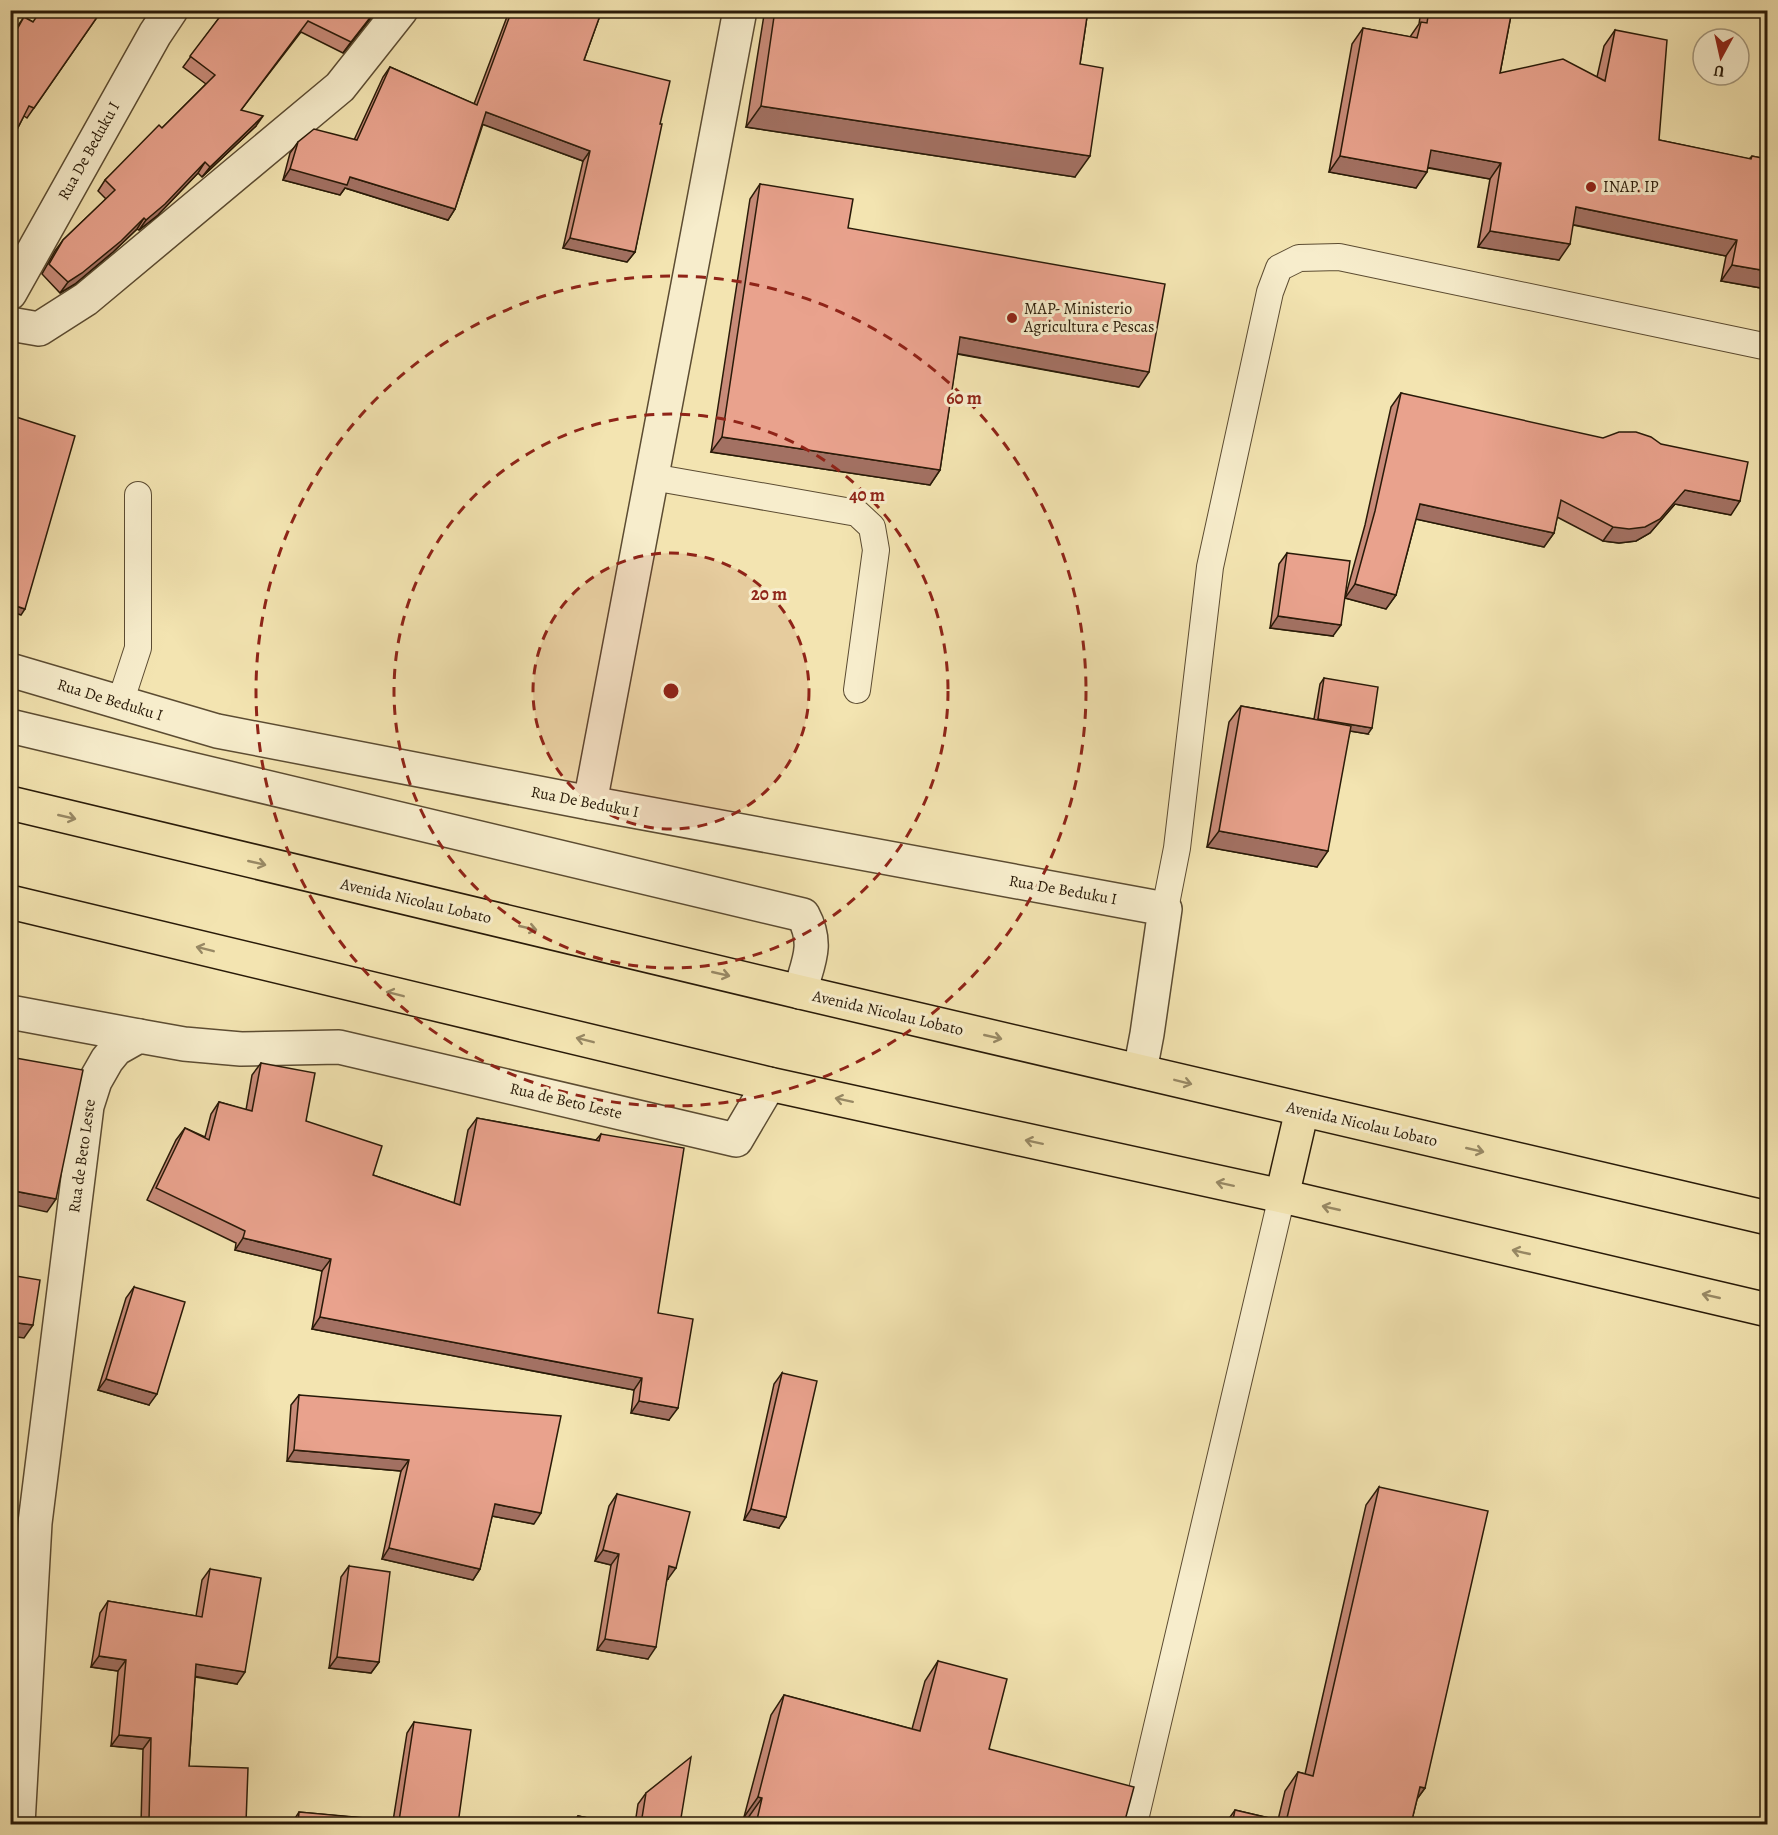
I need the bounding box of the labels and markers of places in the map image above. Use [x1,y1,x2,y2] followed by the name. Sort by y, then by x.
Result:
[1603,176,1659,198] place label: INAP. IP
[1584,180,1598,194] marker: INAP. IP
[1023,298,1154,338] place label: MAP- Ministerio Agricultura e Pescas
[1005,311,1019,325] marker: MAP- Ministerio Agricultura e Pescas
[661,681,681,701] centre of rings

